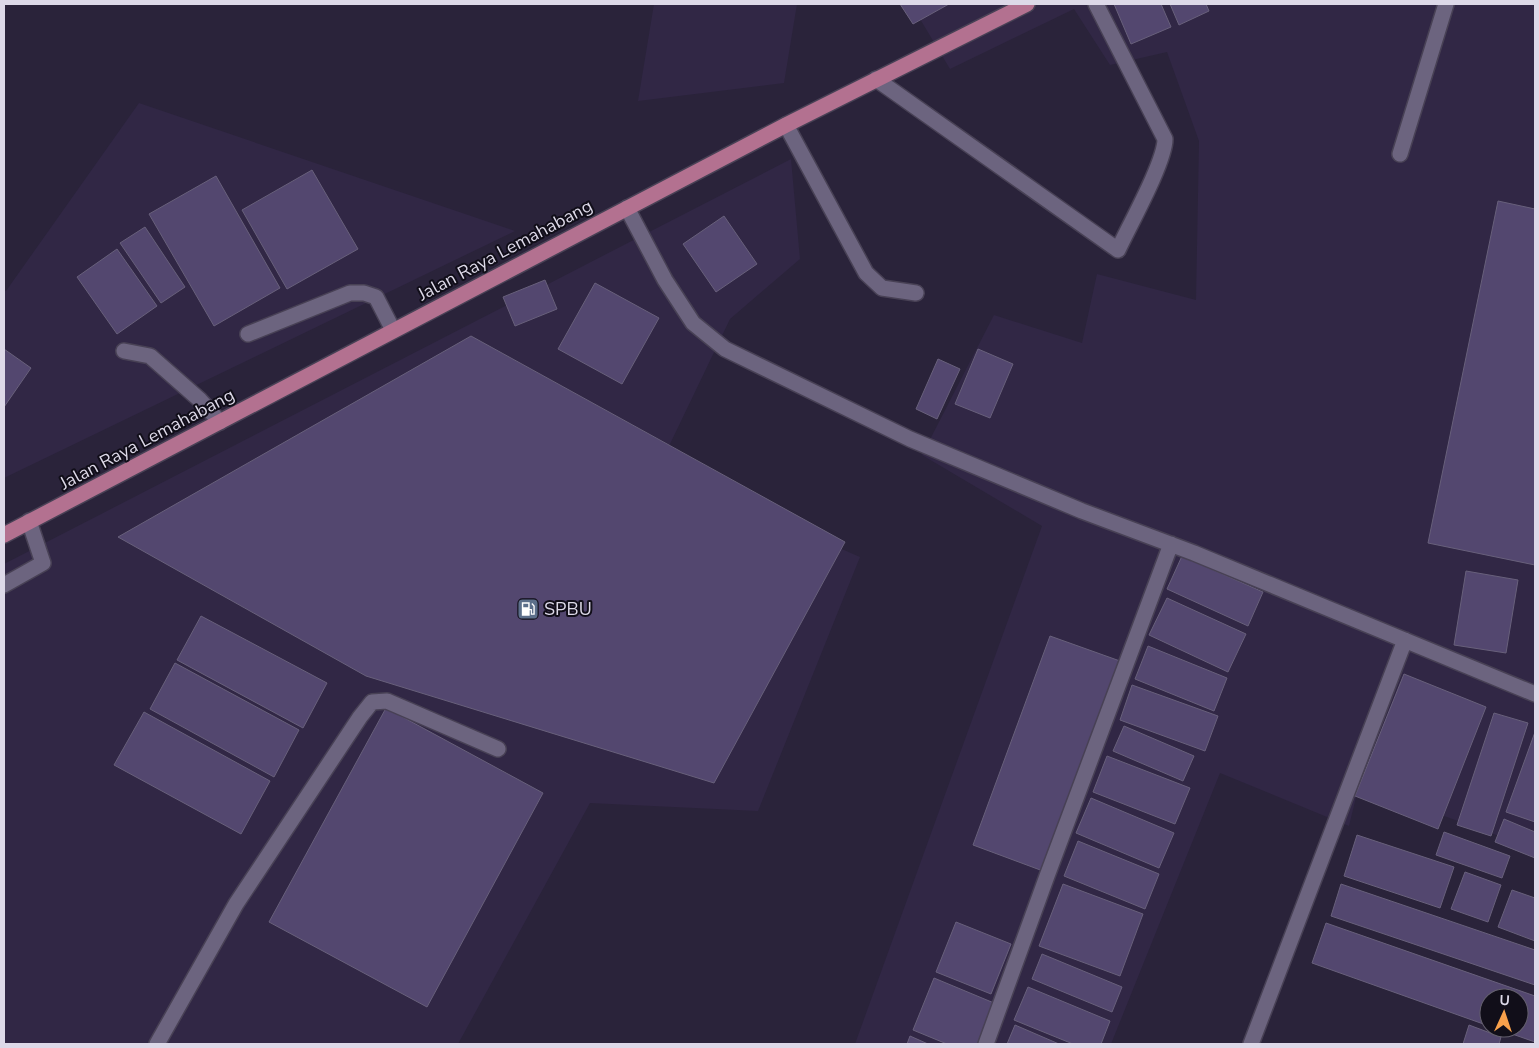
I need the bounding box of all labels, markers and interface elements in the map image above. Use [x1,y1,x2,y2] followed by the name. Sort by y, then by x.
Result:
[413,194,597,307] street label: Jalan Raya Lemahabang
[55,383,239,496] street label: Jalan Raya Lemahabang
[516,597,540,621] fuel station icon: SPBU
[544,597,592,621] place label: SPBU
[1479,988,1529,1038] north arrow
[1499,991,1510,1010] text: U

